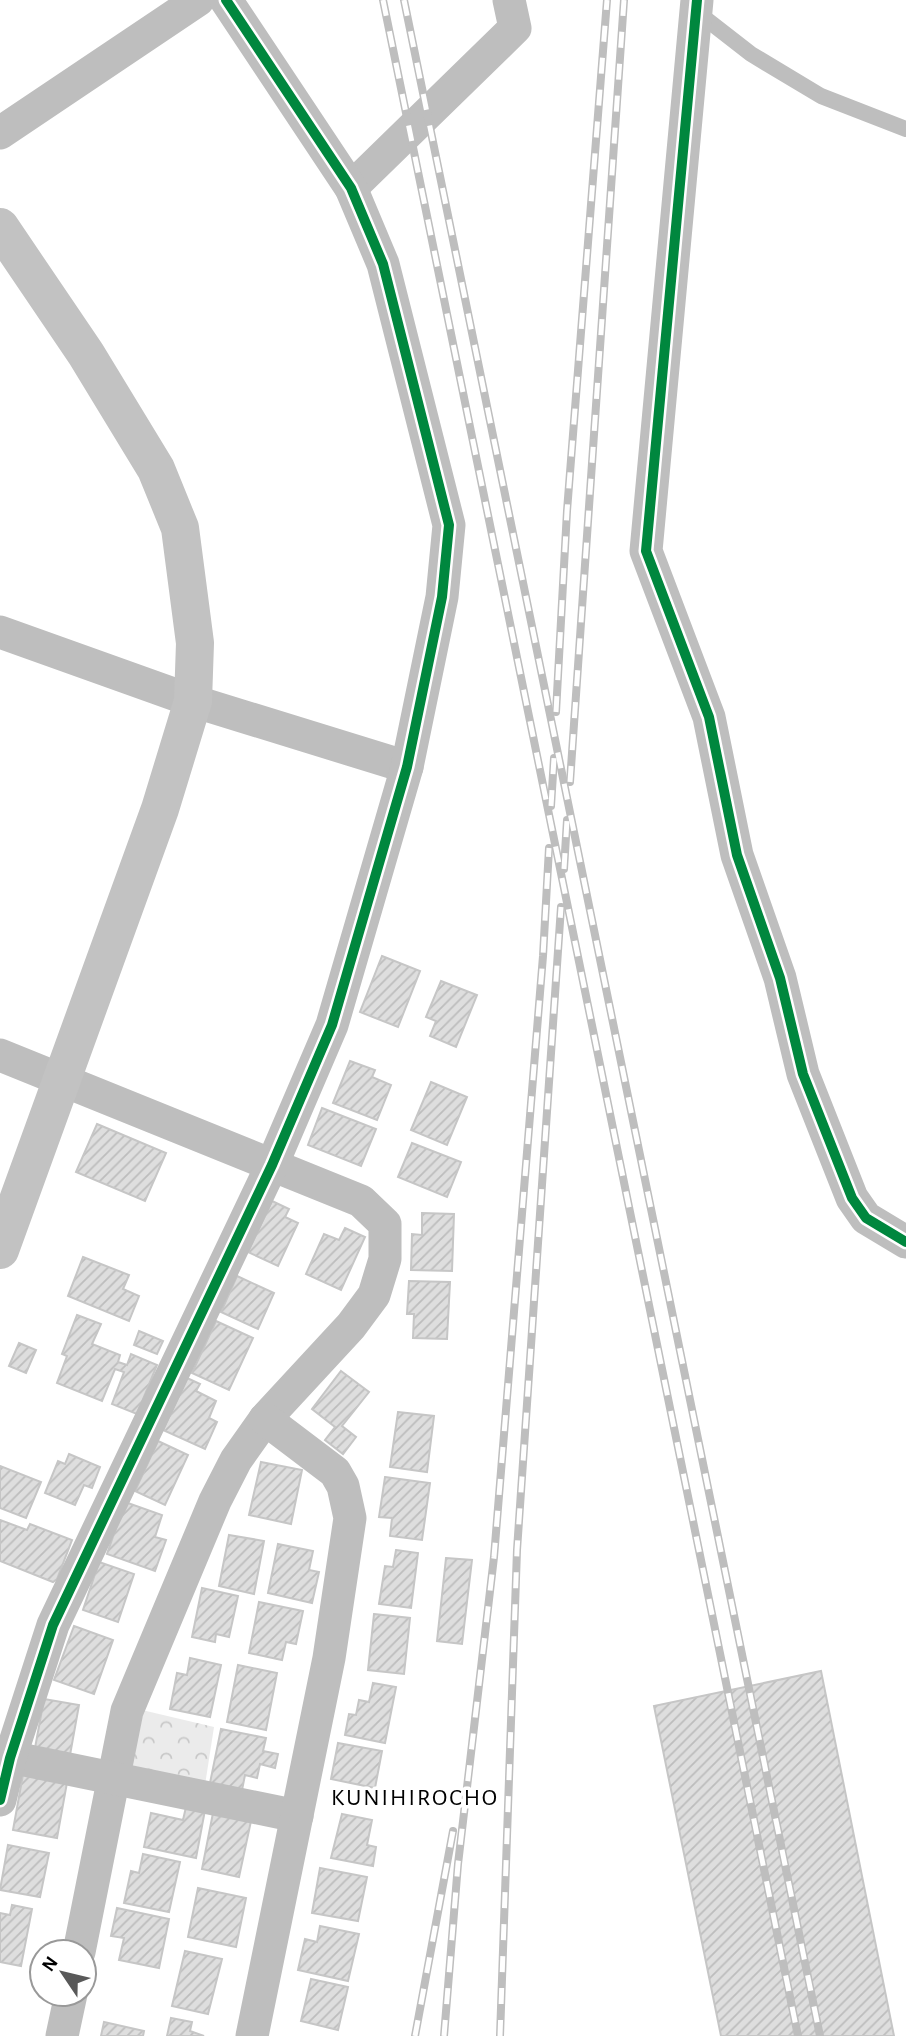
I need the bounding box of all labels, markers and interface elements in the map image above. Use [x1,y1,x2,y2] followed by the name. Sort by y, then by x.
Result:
[331,1786,499,1810] district label: KUNIHIROCHO
[28,1938,98,2008] north arrow
[39,1953,62,1975] text: N

